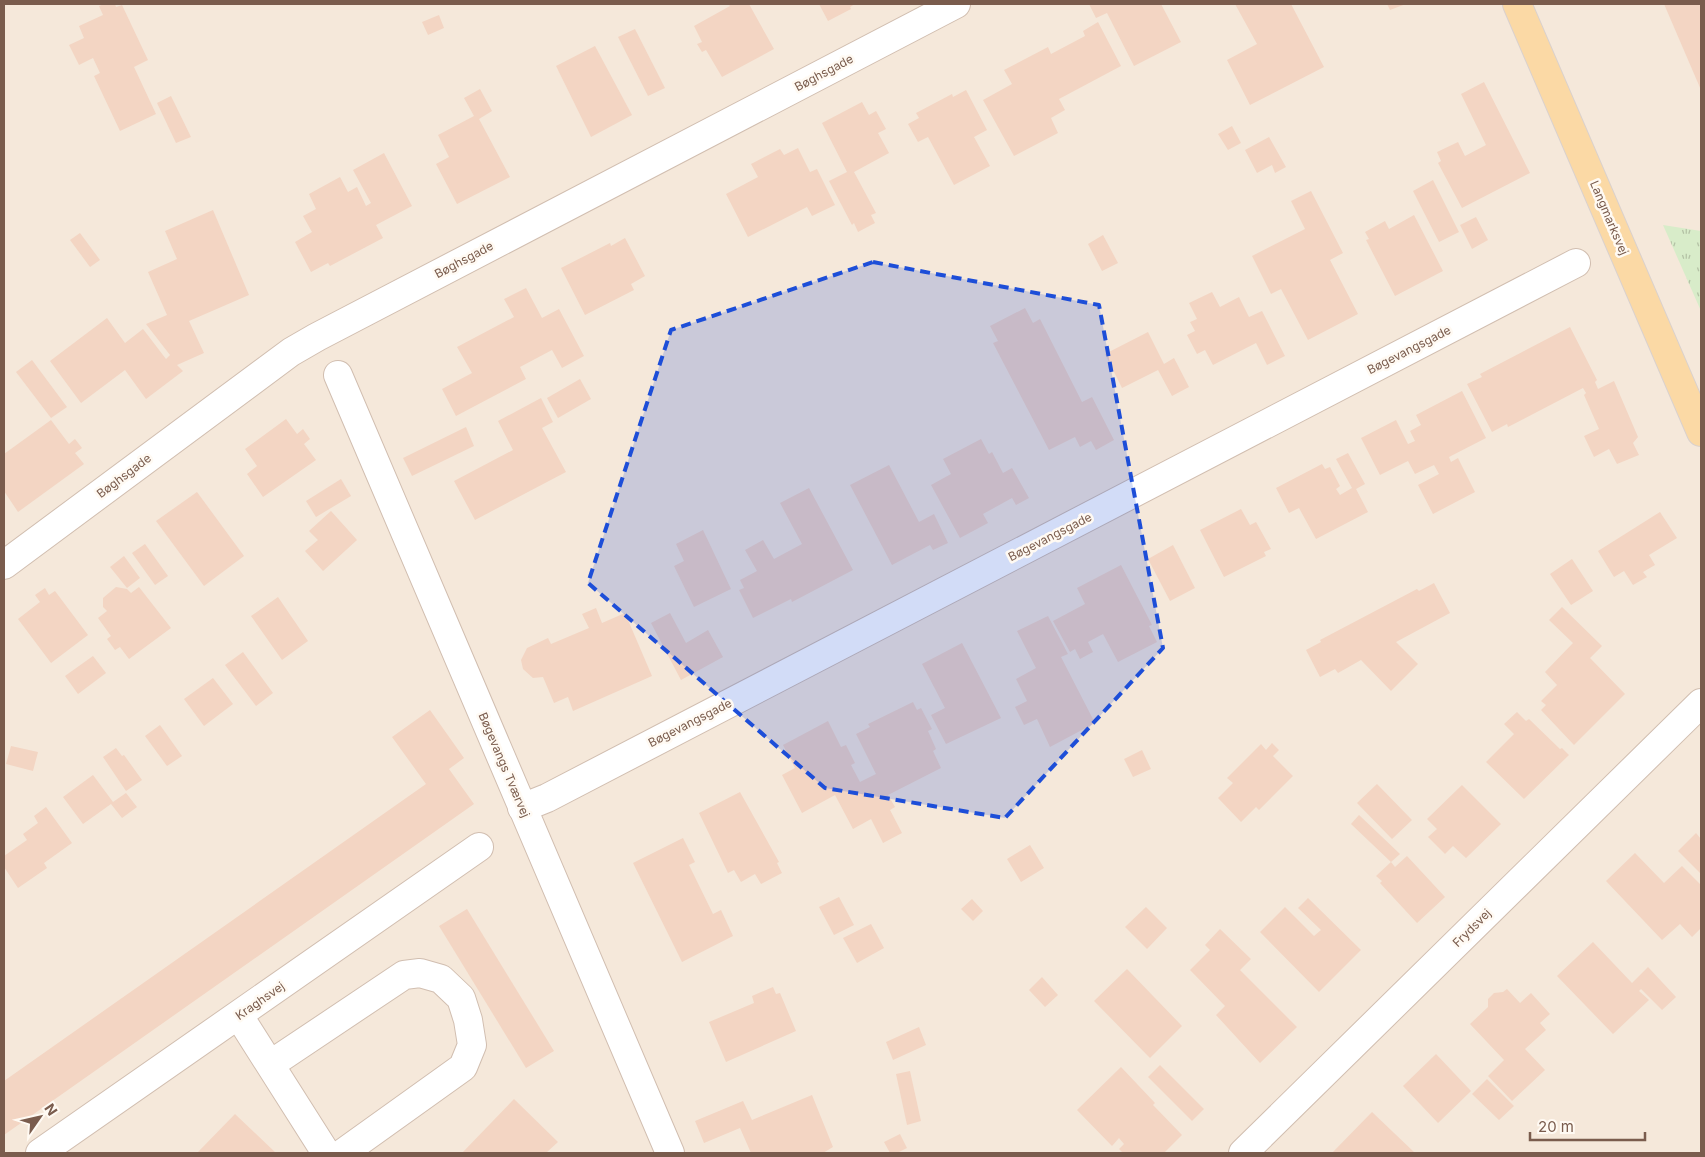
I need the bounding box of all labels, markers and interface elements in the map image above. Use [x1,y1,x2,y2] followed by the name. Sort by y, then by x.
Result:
[792,51,856,94] street label: Bøghsgade
[1587,178,1632,257] street label: Langmarksvej
[432,238,496,281] street label: Bøghsgade
[1364,322,1453,377] street label: Bøgevangsgade
[94,450,154,501] street label: Bøghsgade
[1005,509,1094,564] street label: Bøgevangsgade
[645,695,734,750] street label: Bøgevangsgade
[476,710,533,820] street label: Bøgevangs Tværvej
[1449,905,1494,950] street label: Frydsvej
[232,978,287,1023] street label: Kraghsvej
[15,1092,65,1142] north arrow
[41,1100,61,1119] text: N
[1530,1110,1645,1142] scale bar
[1538,1117,1574,1136] text: 20 m

